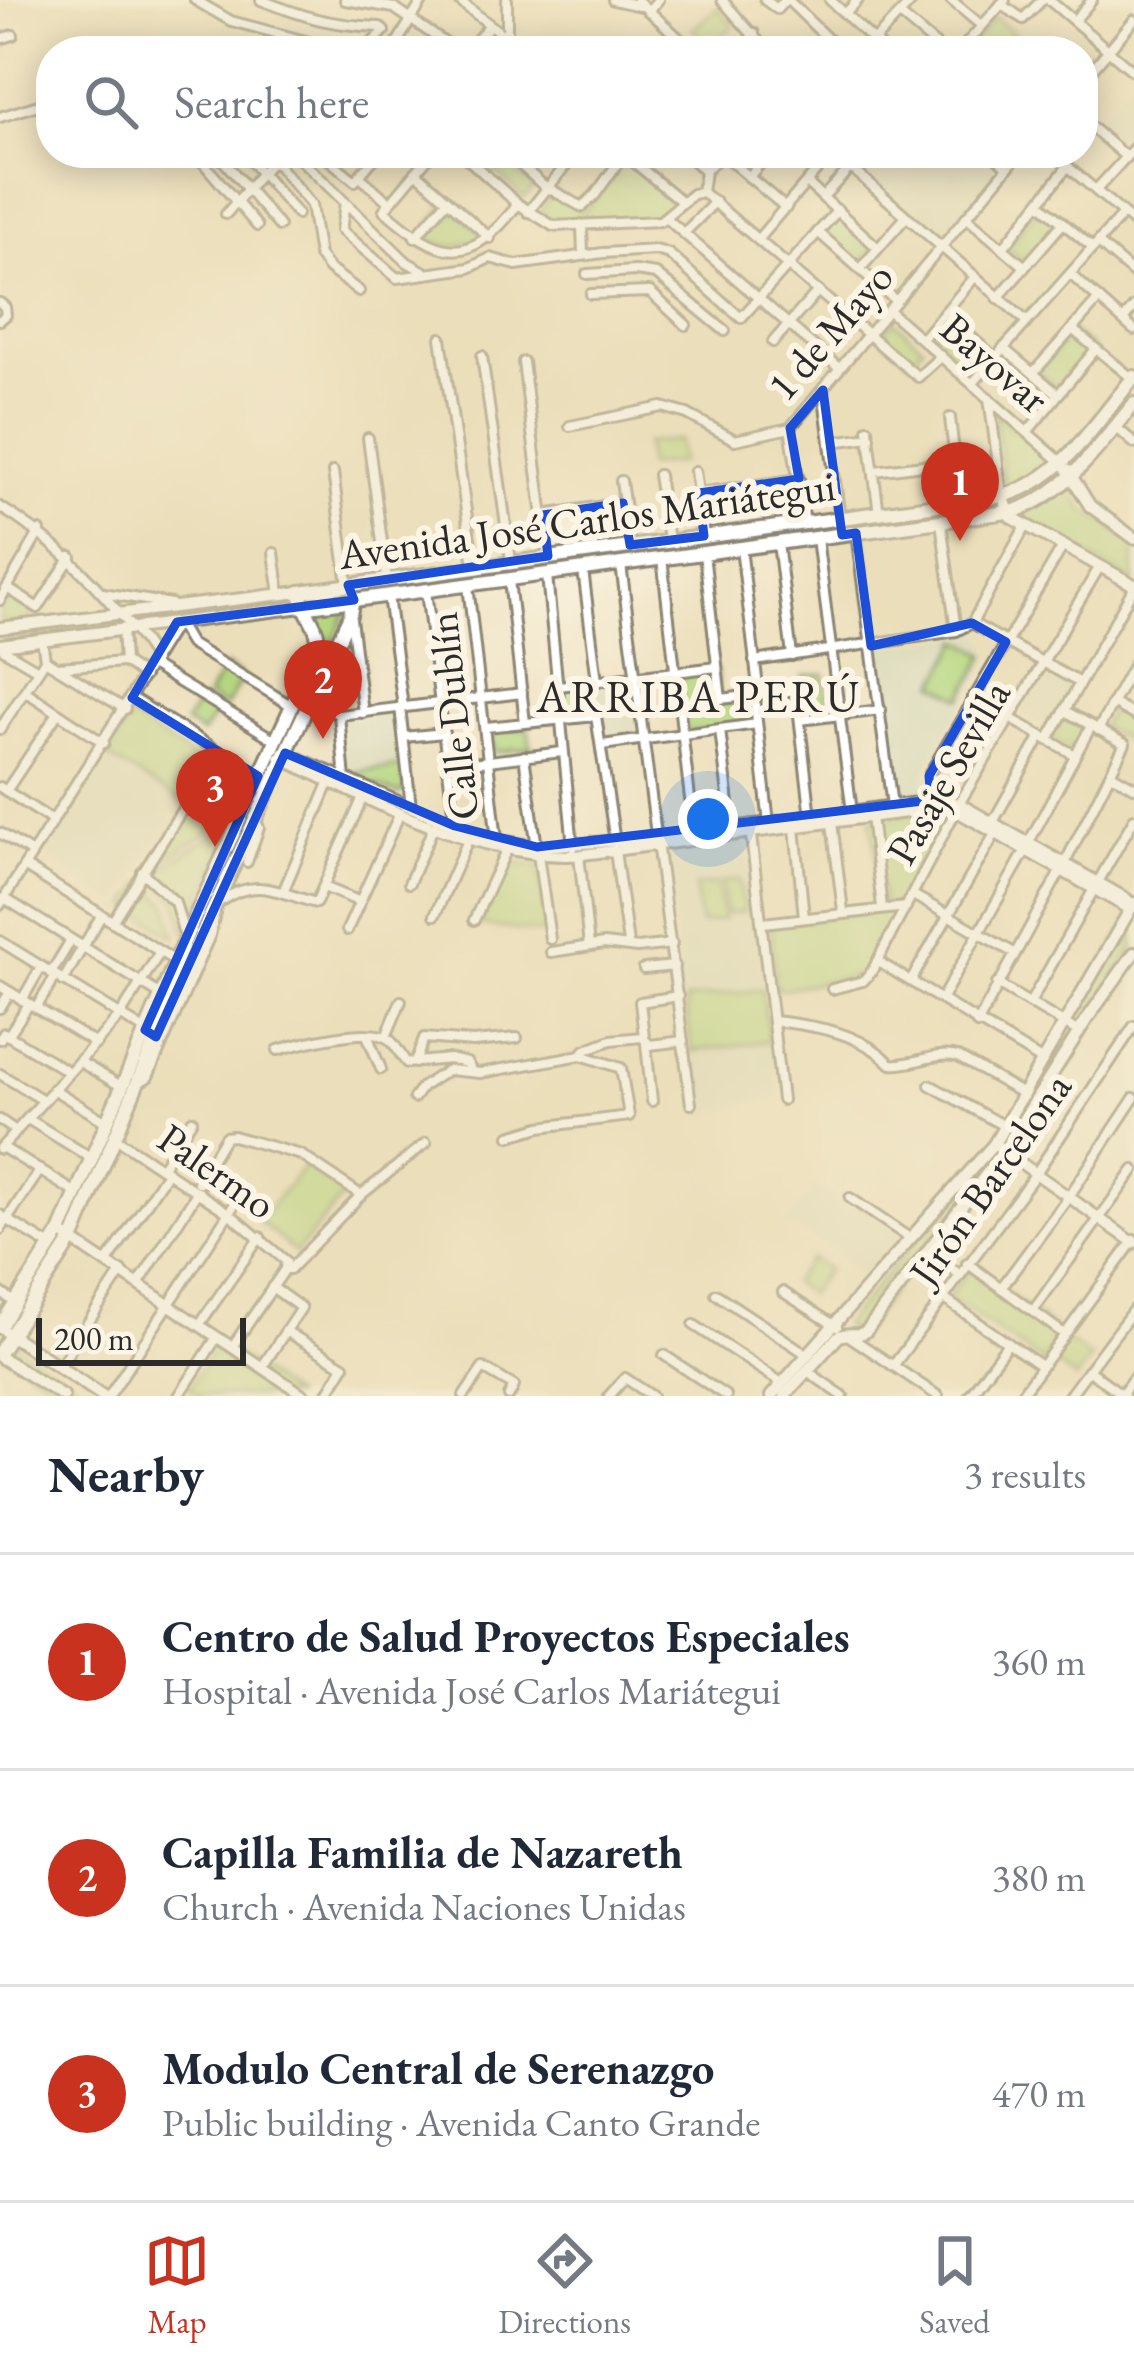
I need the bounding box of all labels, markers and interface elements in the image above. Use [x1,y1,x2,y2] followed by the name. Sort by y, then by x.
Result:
[36,36,1098,168] search box
[78,69,144,135] icon: search
[174,73,369,131] text: Search here
[755,250,905,412] street label: 1 de Mayo
[929,301,1061,425] street label: Bayovar
[921,442,999,541] pin: 1
[334,458,839,582] street label: Avenida José Carlos Mariátegui
[415,609,491,823] street label: Calle Dublín
[284,640,362,739] pin: 2
[535,667,862,725] district label: ARRIBA PERÚ
[873,670,1023,874] street label: Pasaje Sevilla
[176,748,254,847] pin: 3
[678,789,738,849] your location
[895,1062,1084,1299] street label: Jirón Barcelona
[147,1111,287,1231] street label: Palermo
[36,1312,246,1365] scale bar
[54,1317,134,1360] text: 200 m
[48,1441,204,1507] text: Nearby
[964,1449,1086,1500] text: 3 results
[162,1607,850,1665] text: Centro de Salud Proyectos Especiales
[77,1636,97,1687] text: 1
[992,1636,1086,1687] text: 360 m
[162,1665,781,1716] text: Hospital · Avenida José Carlos Mariátegui
[162,1823,683,1881] text: Capilla Familia de Nazareth
[77,1852,97,1903] text: 2
[992,1852,1086,1903] text: 380 m
[162,1881,686,1932] text: Church · Avenida Naciones Unidas
[162,2039,714,2097] text: Modulo Central de Serenazgo
[77,2068,97,2119] text: 3
[992,2068,1086,2119] text: 470 m
[162,2097,761,2148] text: Public building · Avenida Canto Grande
[144,2228,210,2343] tab: Map
[498,2228,631,2343] tab: Directions
[919,2228,990,2343] tab: Saved

